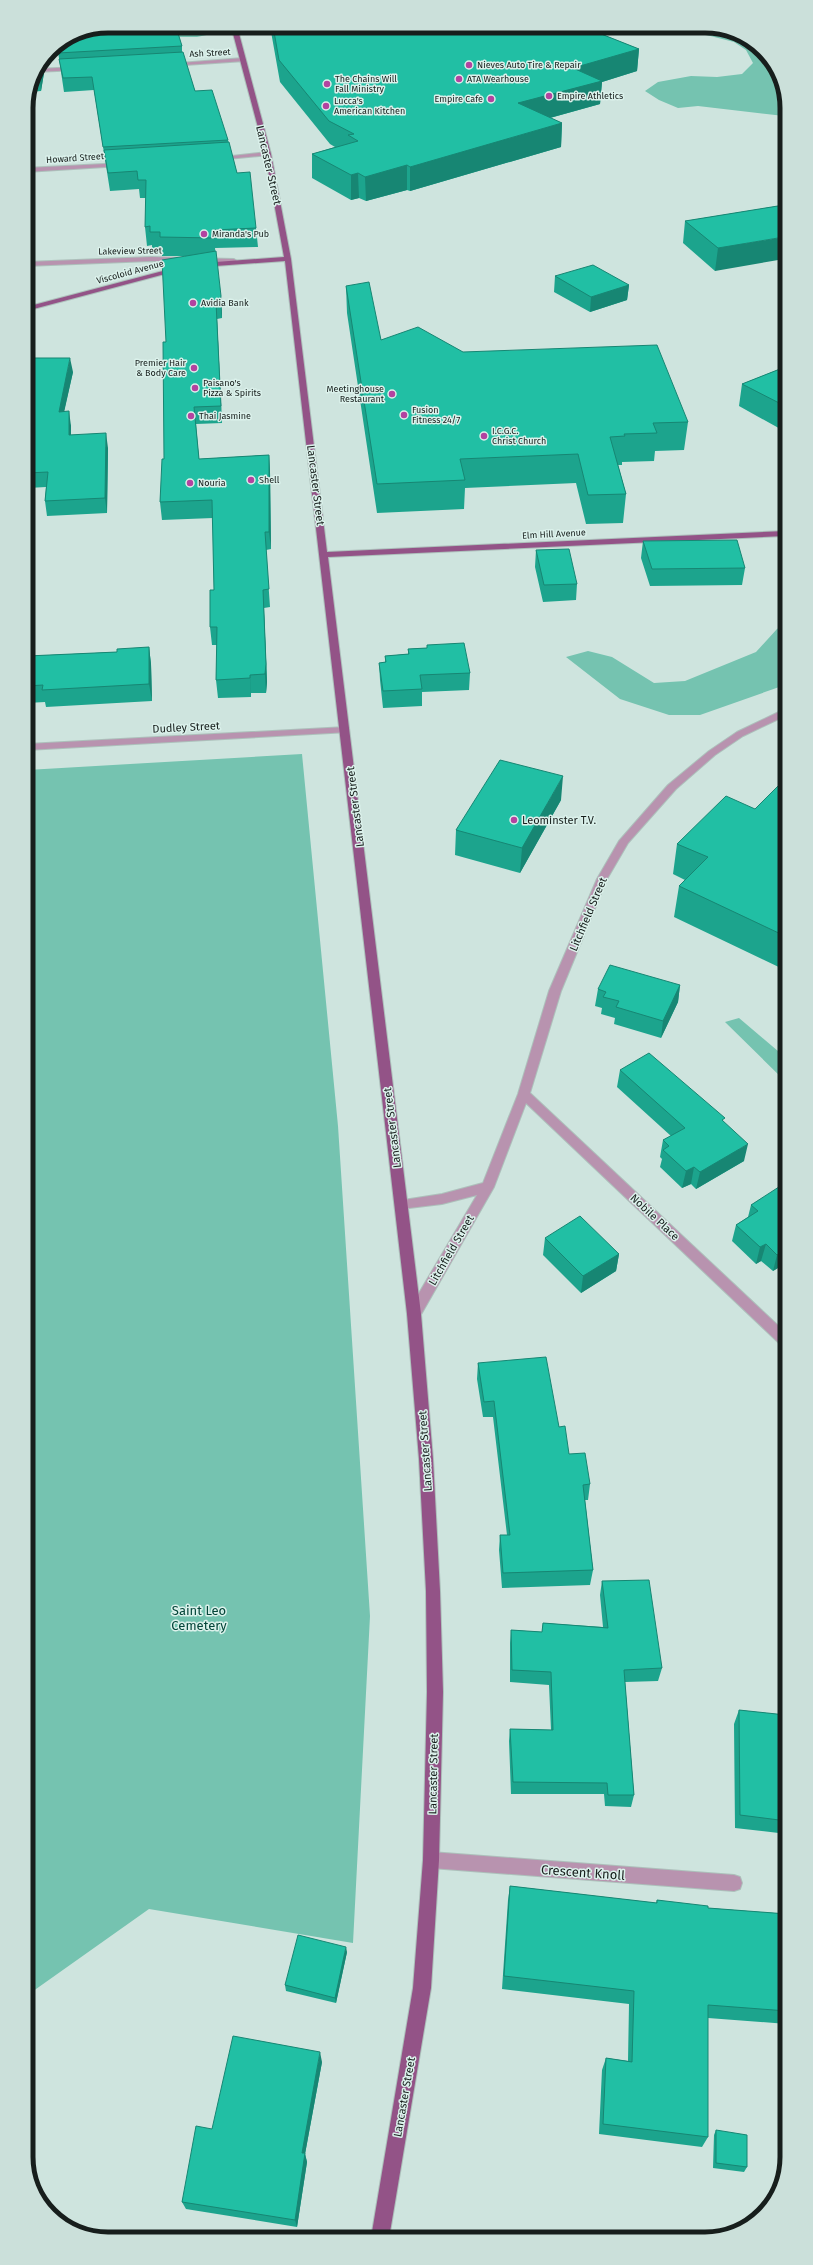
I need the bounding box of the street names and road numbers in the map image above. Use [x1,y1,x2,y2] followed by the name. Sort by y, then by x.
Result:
[189,47,232,59] street label: Ash Street
[253,124,284,206] street label: Lancaster Street
[46,151,105,165] street label: Howard Street
[98,245,163,257] street label: Lakeview Street
[95,258,165,286] street label: Viscoloid Avenue
[304,444,327,526] street label: Lancaster Street
[522,527,586,541] street label: Elm Hill Avenue
[152,719,220,736] street label: Dudley Street
[344,766,367,848] street label: Lancaster Street
[567,875,610,953] street label: Litchfield Street
[381,1087,404,1169] street label: Lancaster Street
[628,1191,682,1243] street label: Nobile Place
[426,1213,477,1288] street label: Litchfield Street
[416,1410,435,1492] street label: Lancaster Street
[426,1733,441,1814] street label: Lancaster Street
[540,1862,626,1883] street label: Crescent Knoll
[391,2056,418,2138] street label: Lancaster Street

